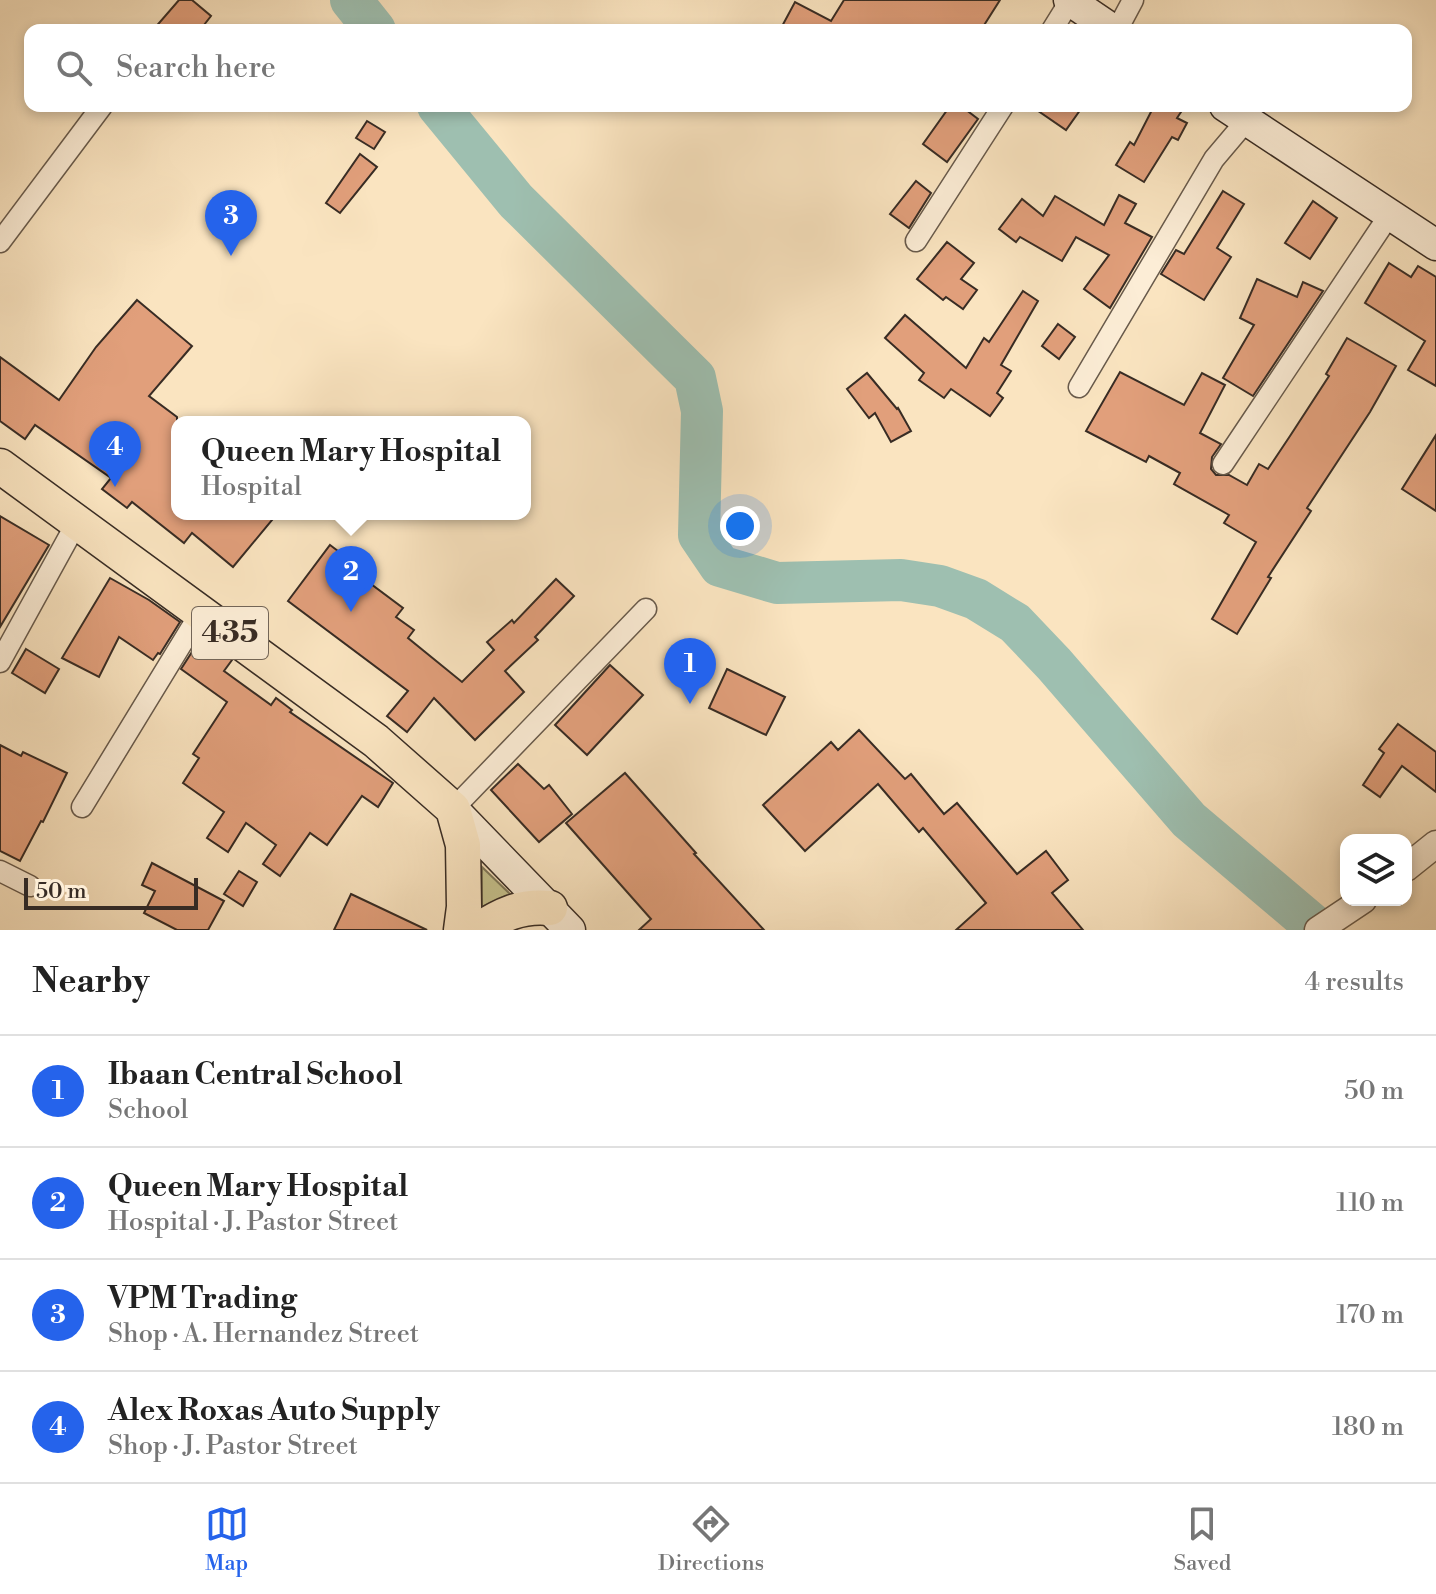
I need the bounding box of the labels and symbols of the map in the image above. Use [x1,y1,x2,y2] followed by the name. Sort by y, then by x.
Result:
[205,190,257,256] pin: 3
[89,421,141,487] pin: 4
[720,506,760,546] your location
[325,546,377,612] pin: 2
[192,607,268,659] road number: 435
[664,638,716,704] pin: 1
[24,874,198,910] scale bar

